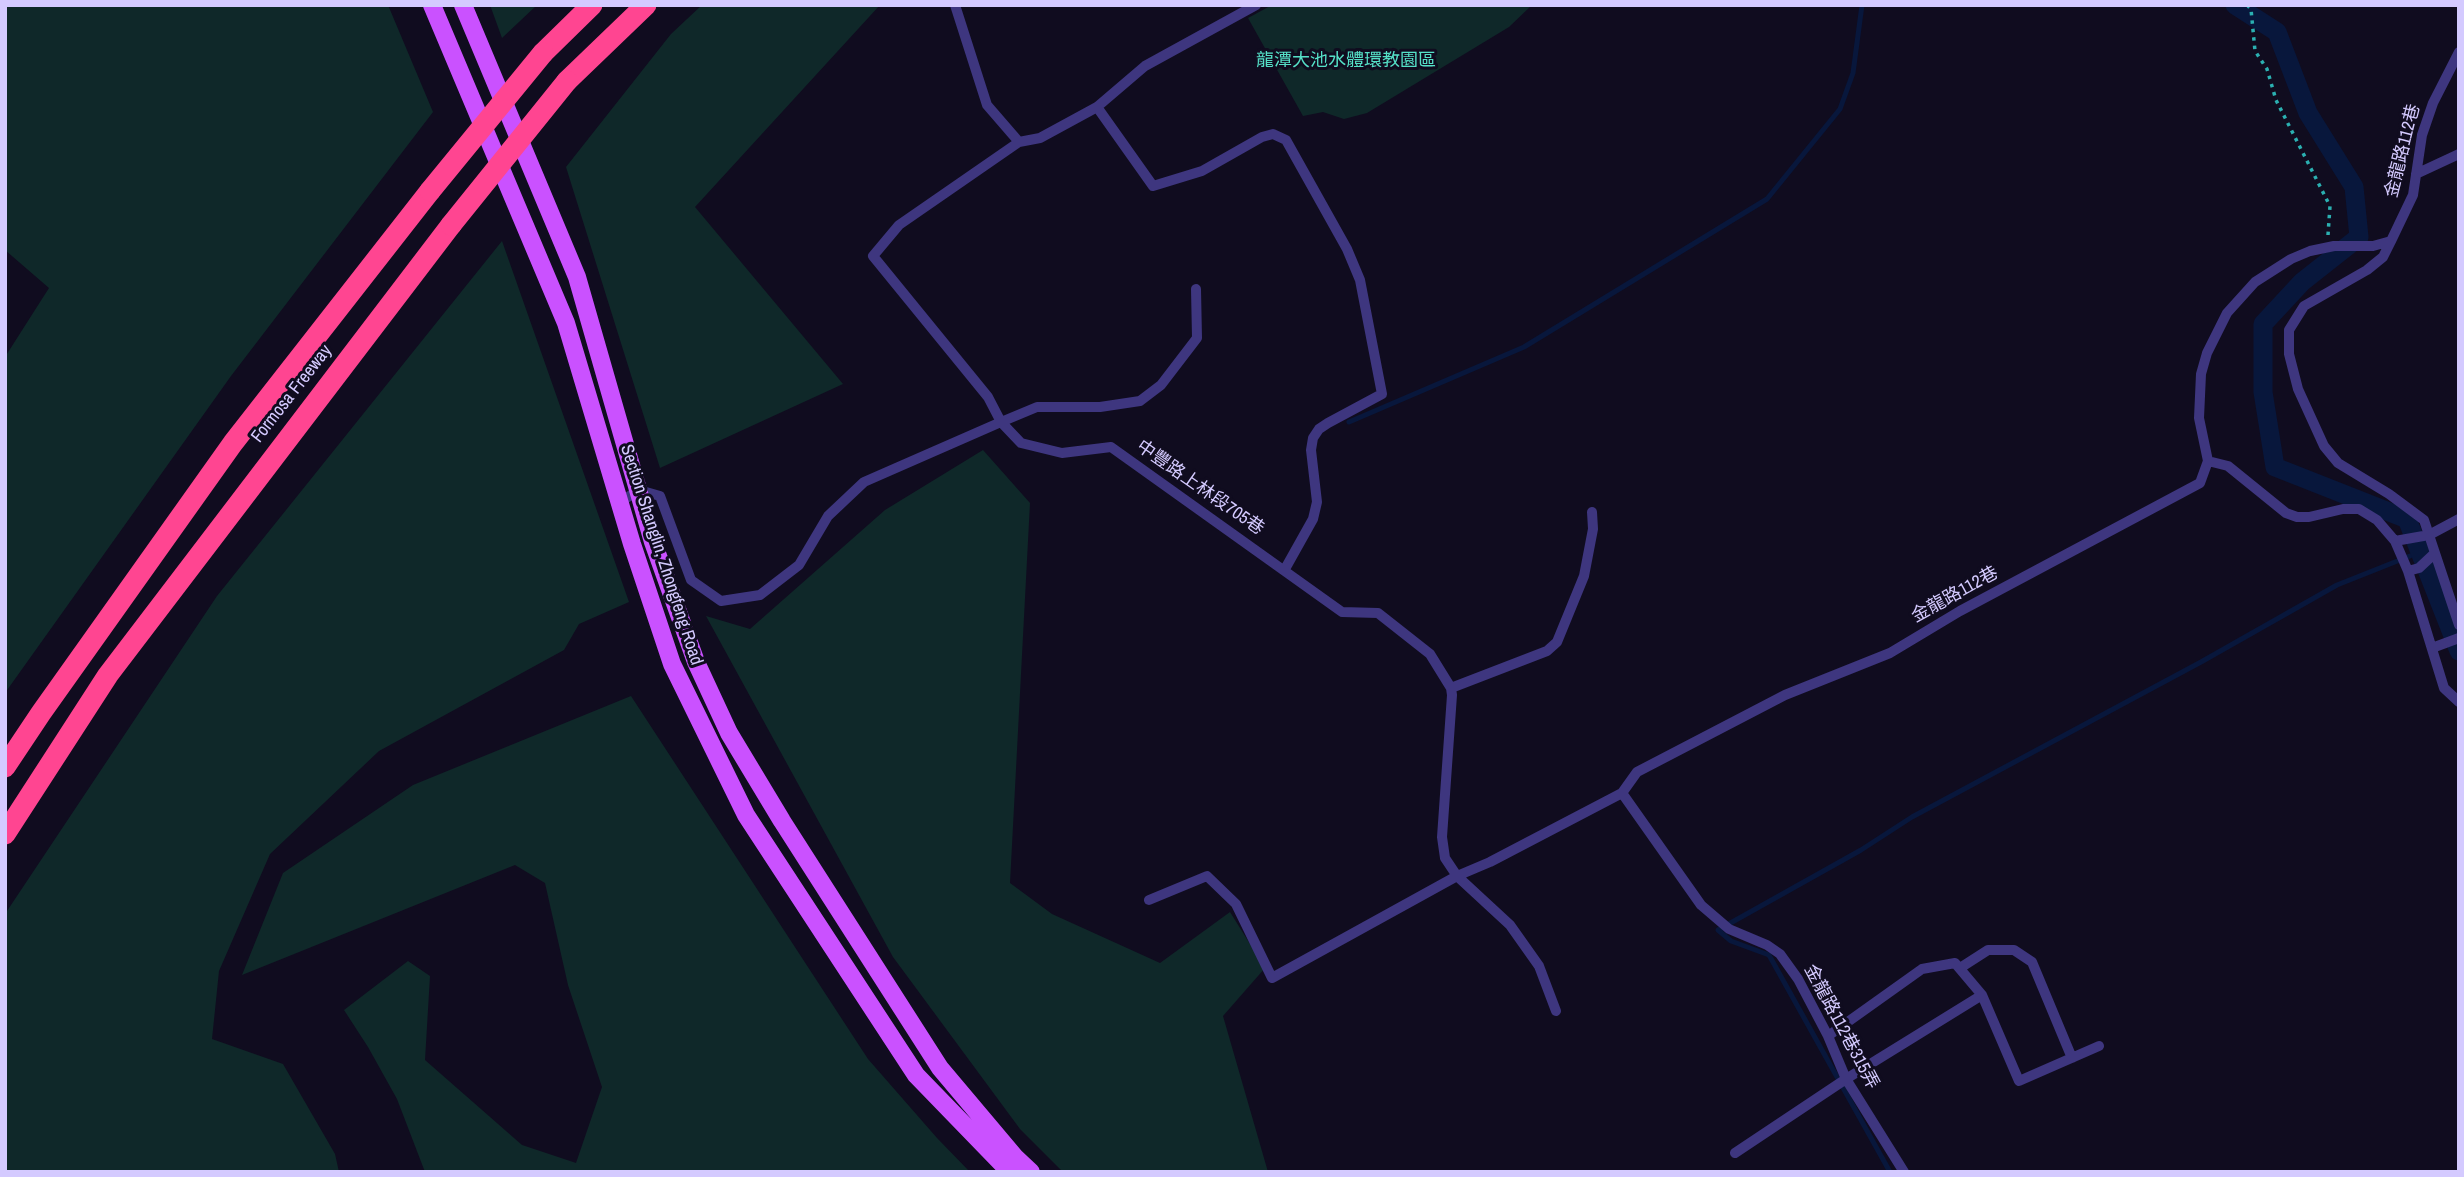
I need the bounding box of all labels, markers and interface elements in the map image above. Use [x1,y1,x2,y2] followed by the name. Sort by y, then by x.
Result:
[1256,50,1436,72] park label: 龍潭大池水體環教園區
[2381,102,2425,200] street label: 金龍路112巷
[247,341,337,447] street label: Formosa Freeway
[1132,436,1268,540] street label: 中豐路上林段705巷
[615,442,707,668] street label: Section Shanglin, Zhongfeng Road
[1908,562,2002,628] street label: 金龍路112巷
[1799,961,1883,1093] street label: 金龍路112巷315弄

